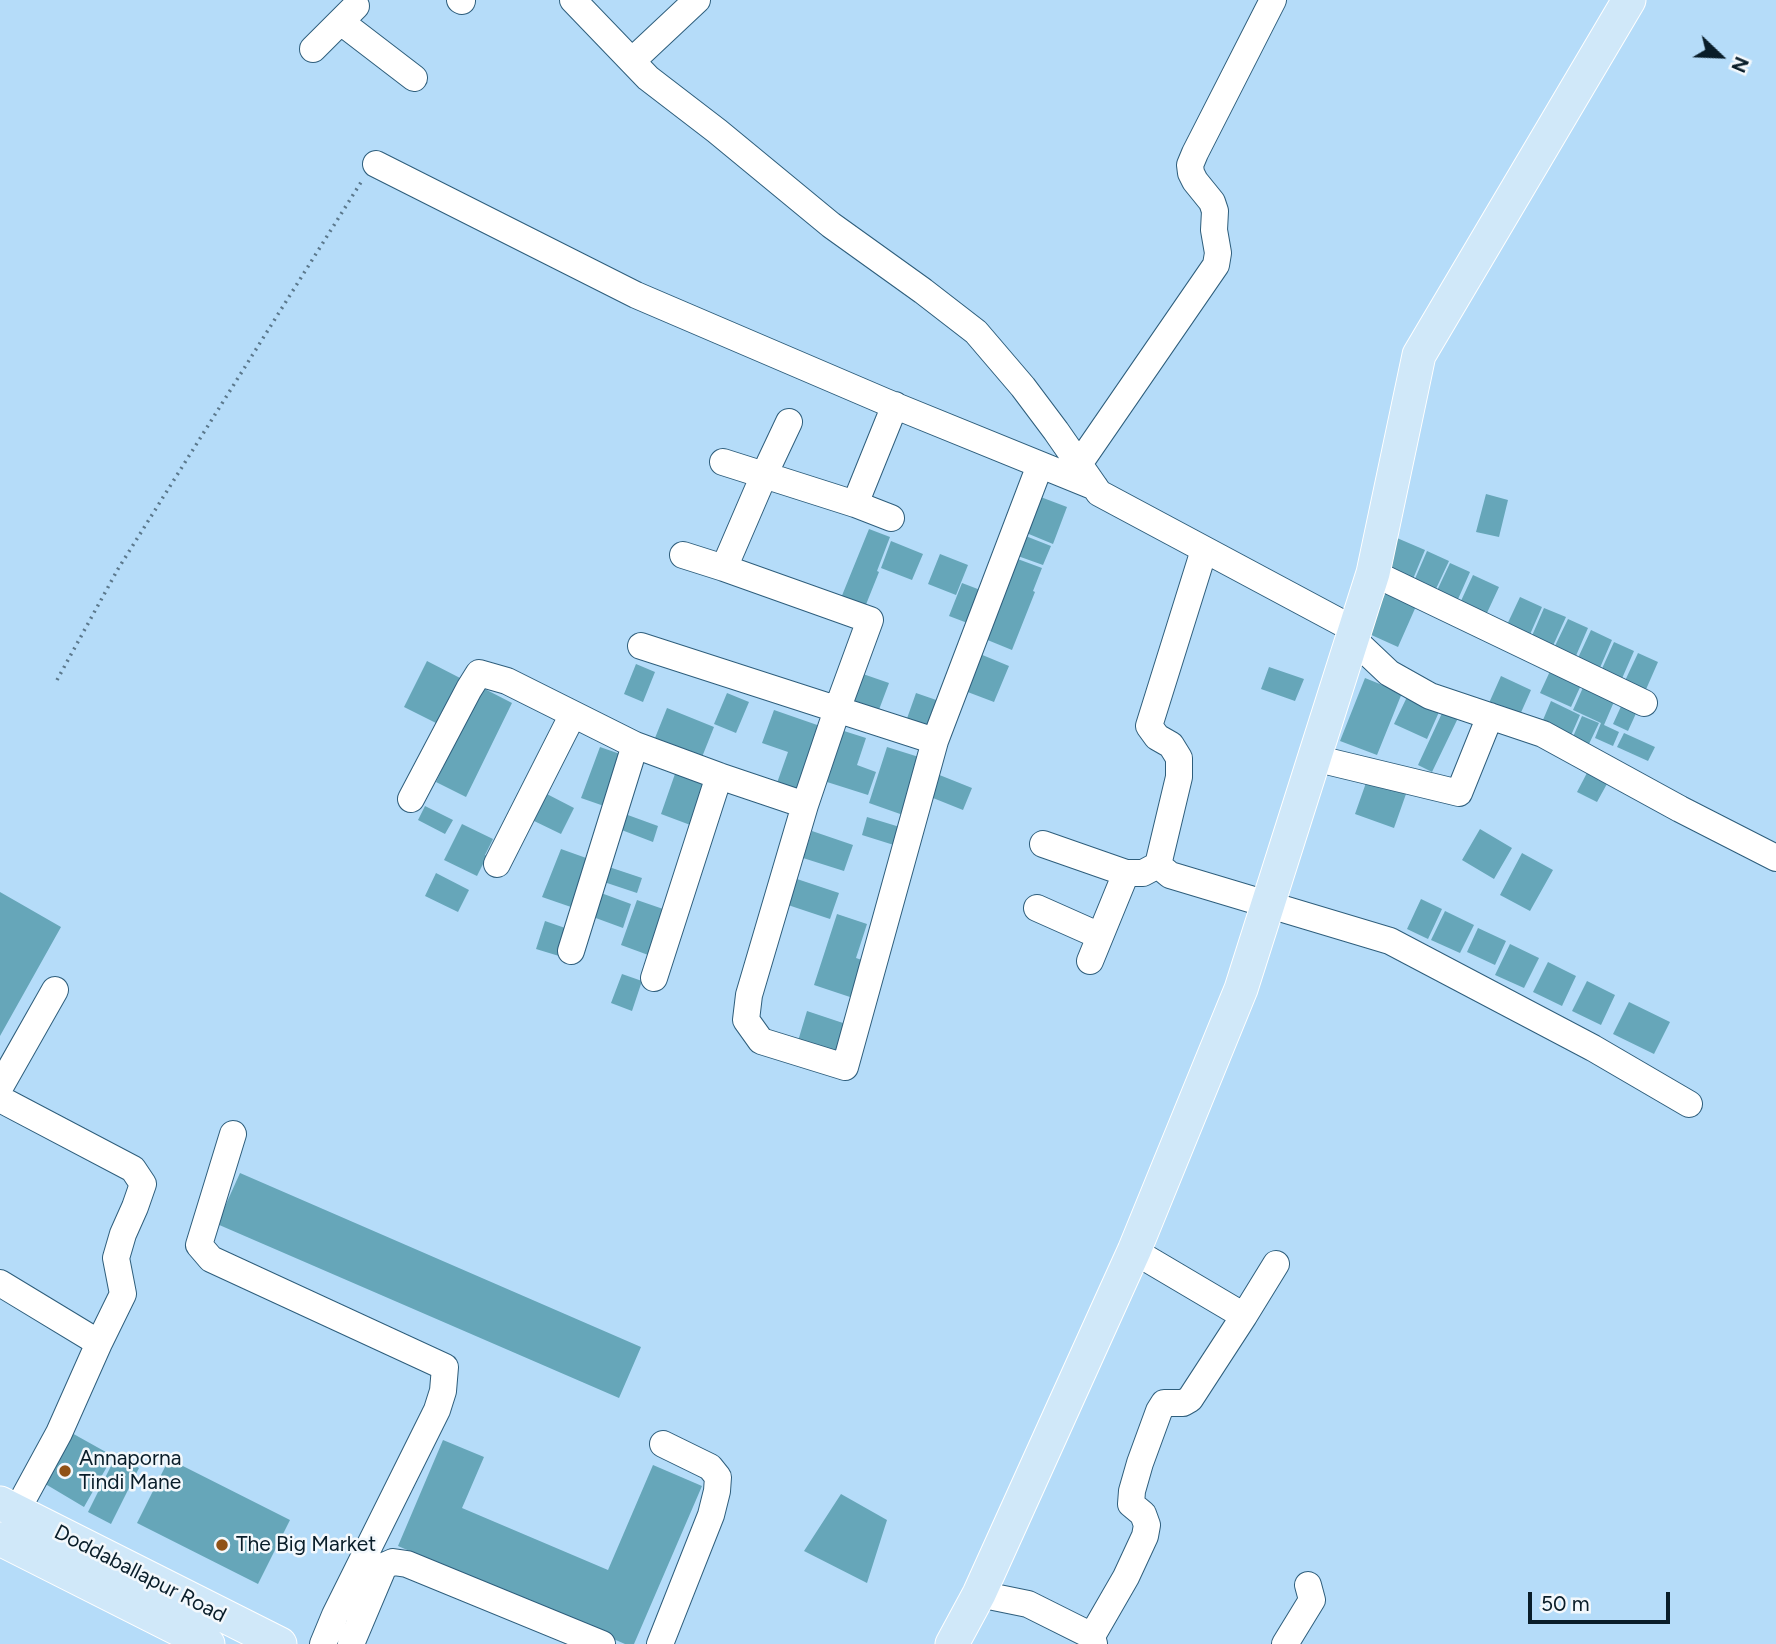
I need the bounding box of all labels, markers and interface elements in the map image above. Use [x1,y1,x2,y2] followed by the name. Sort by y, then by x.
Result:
[1685,21,1755,91] north arrow
[1726,53,1753,76] text: N
[79,1446,181,1496] place label: Annaporna Tindi Mane
[57,1463,73,1479] marker: Annaporna Tindi Mane
[50,1520,230,1628] street label: Doddaballapur Road
[236,1532,376,1558] place label: The Big Market
[214,1537,230,1553] marker: The Big Market
[1531,1578,1673,1622] scale bar
[1541,1591,1590,1616] text: 50 m

